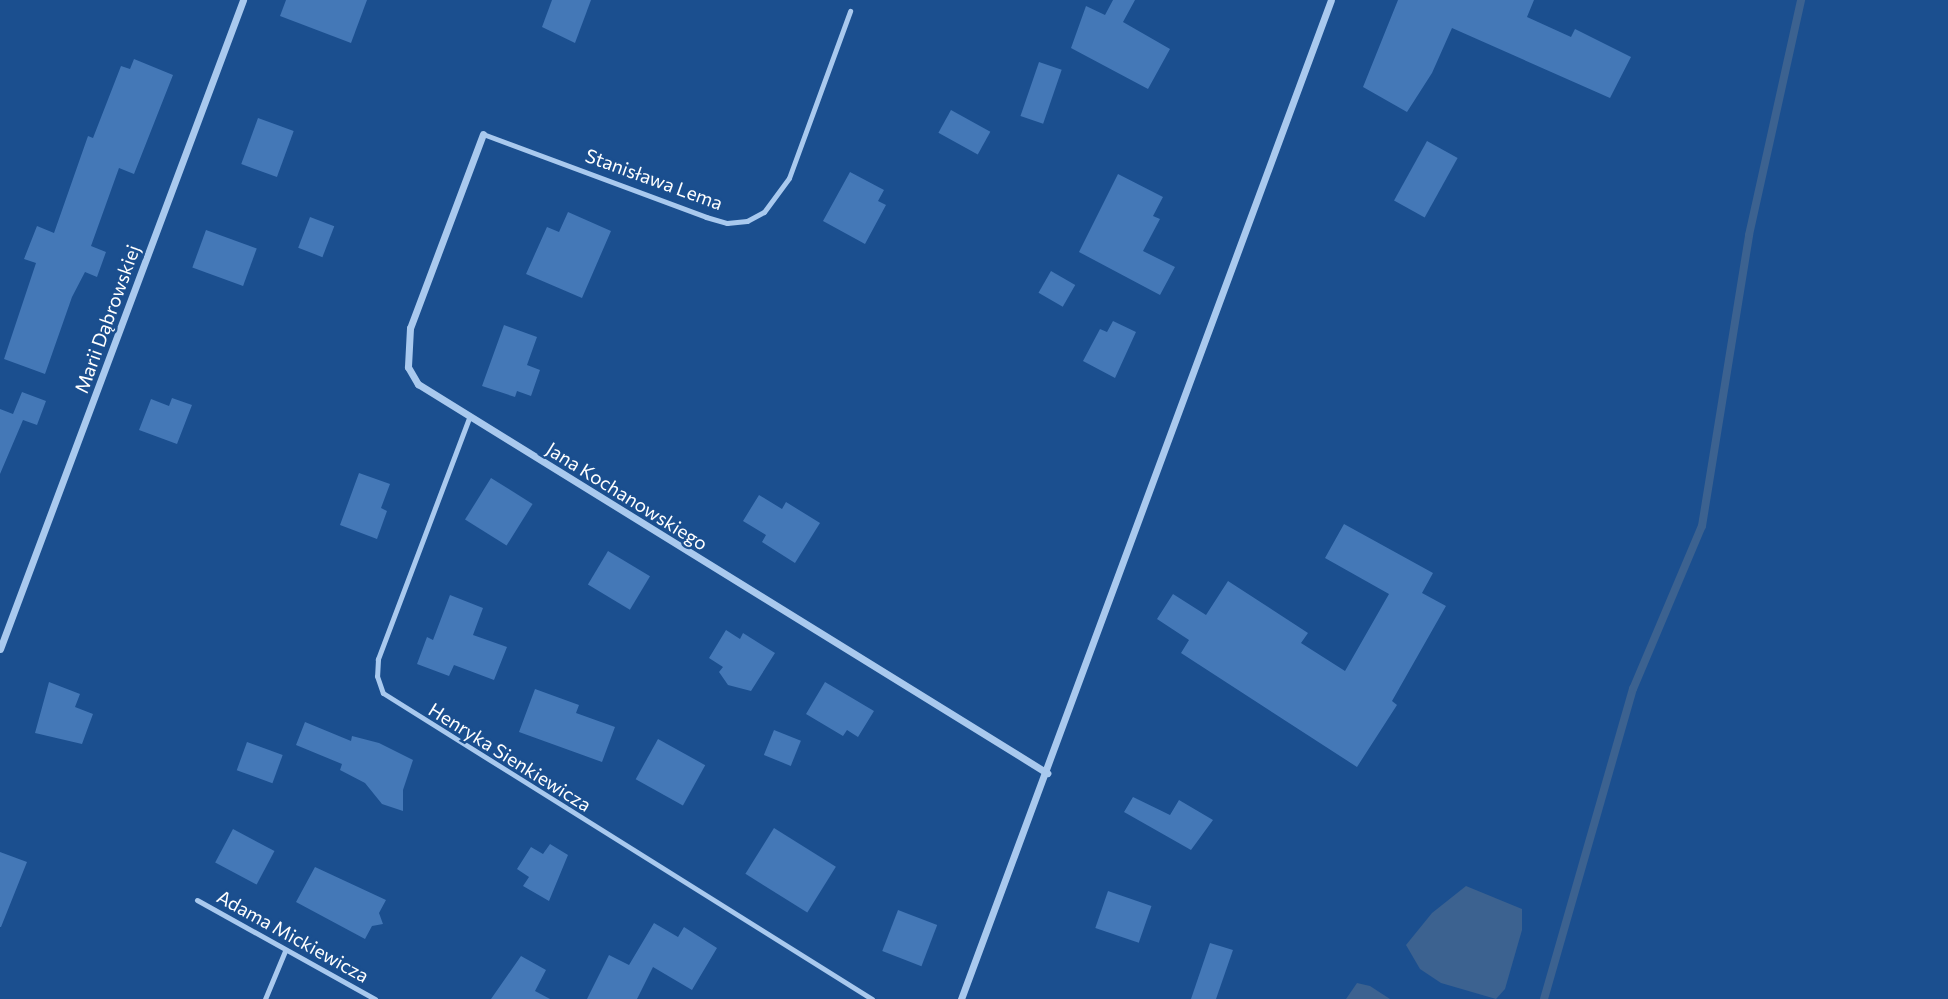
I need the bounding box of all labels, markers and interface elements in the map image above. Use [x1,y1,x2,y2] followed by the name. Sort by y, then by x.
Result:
[582,144,726,214] street label: Stanisława Lema
[70,242,144,396] street label: Marii Dąbrowskiej
[542,437,712,555] street label: Jana Kochanowskiego
[425,698,595,816] street label: Henryka Sienkiewicza
[213,885,373,987] street label: Adama Mickiewicza

